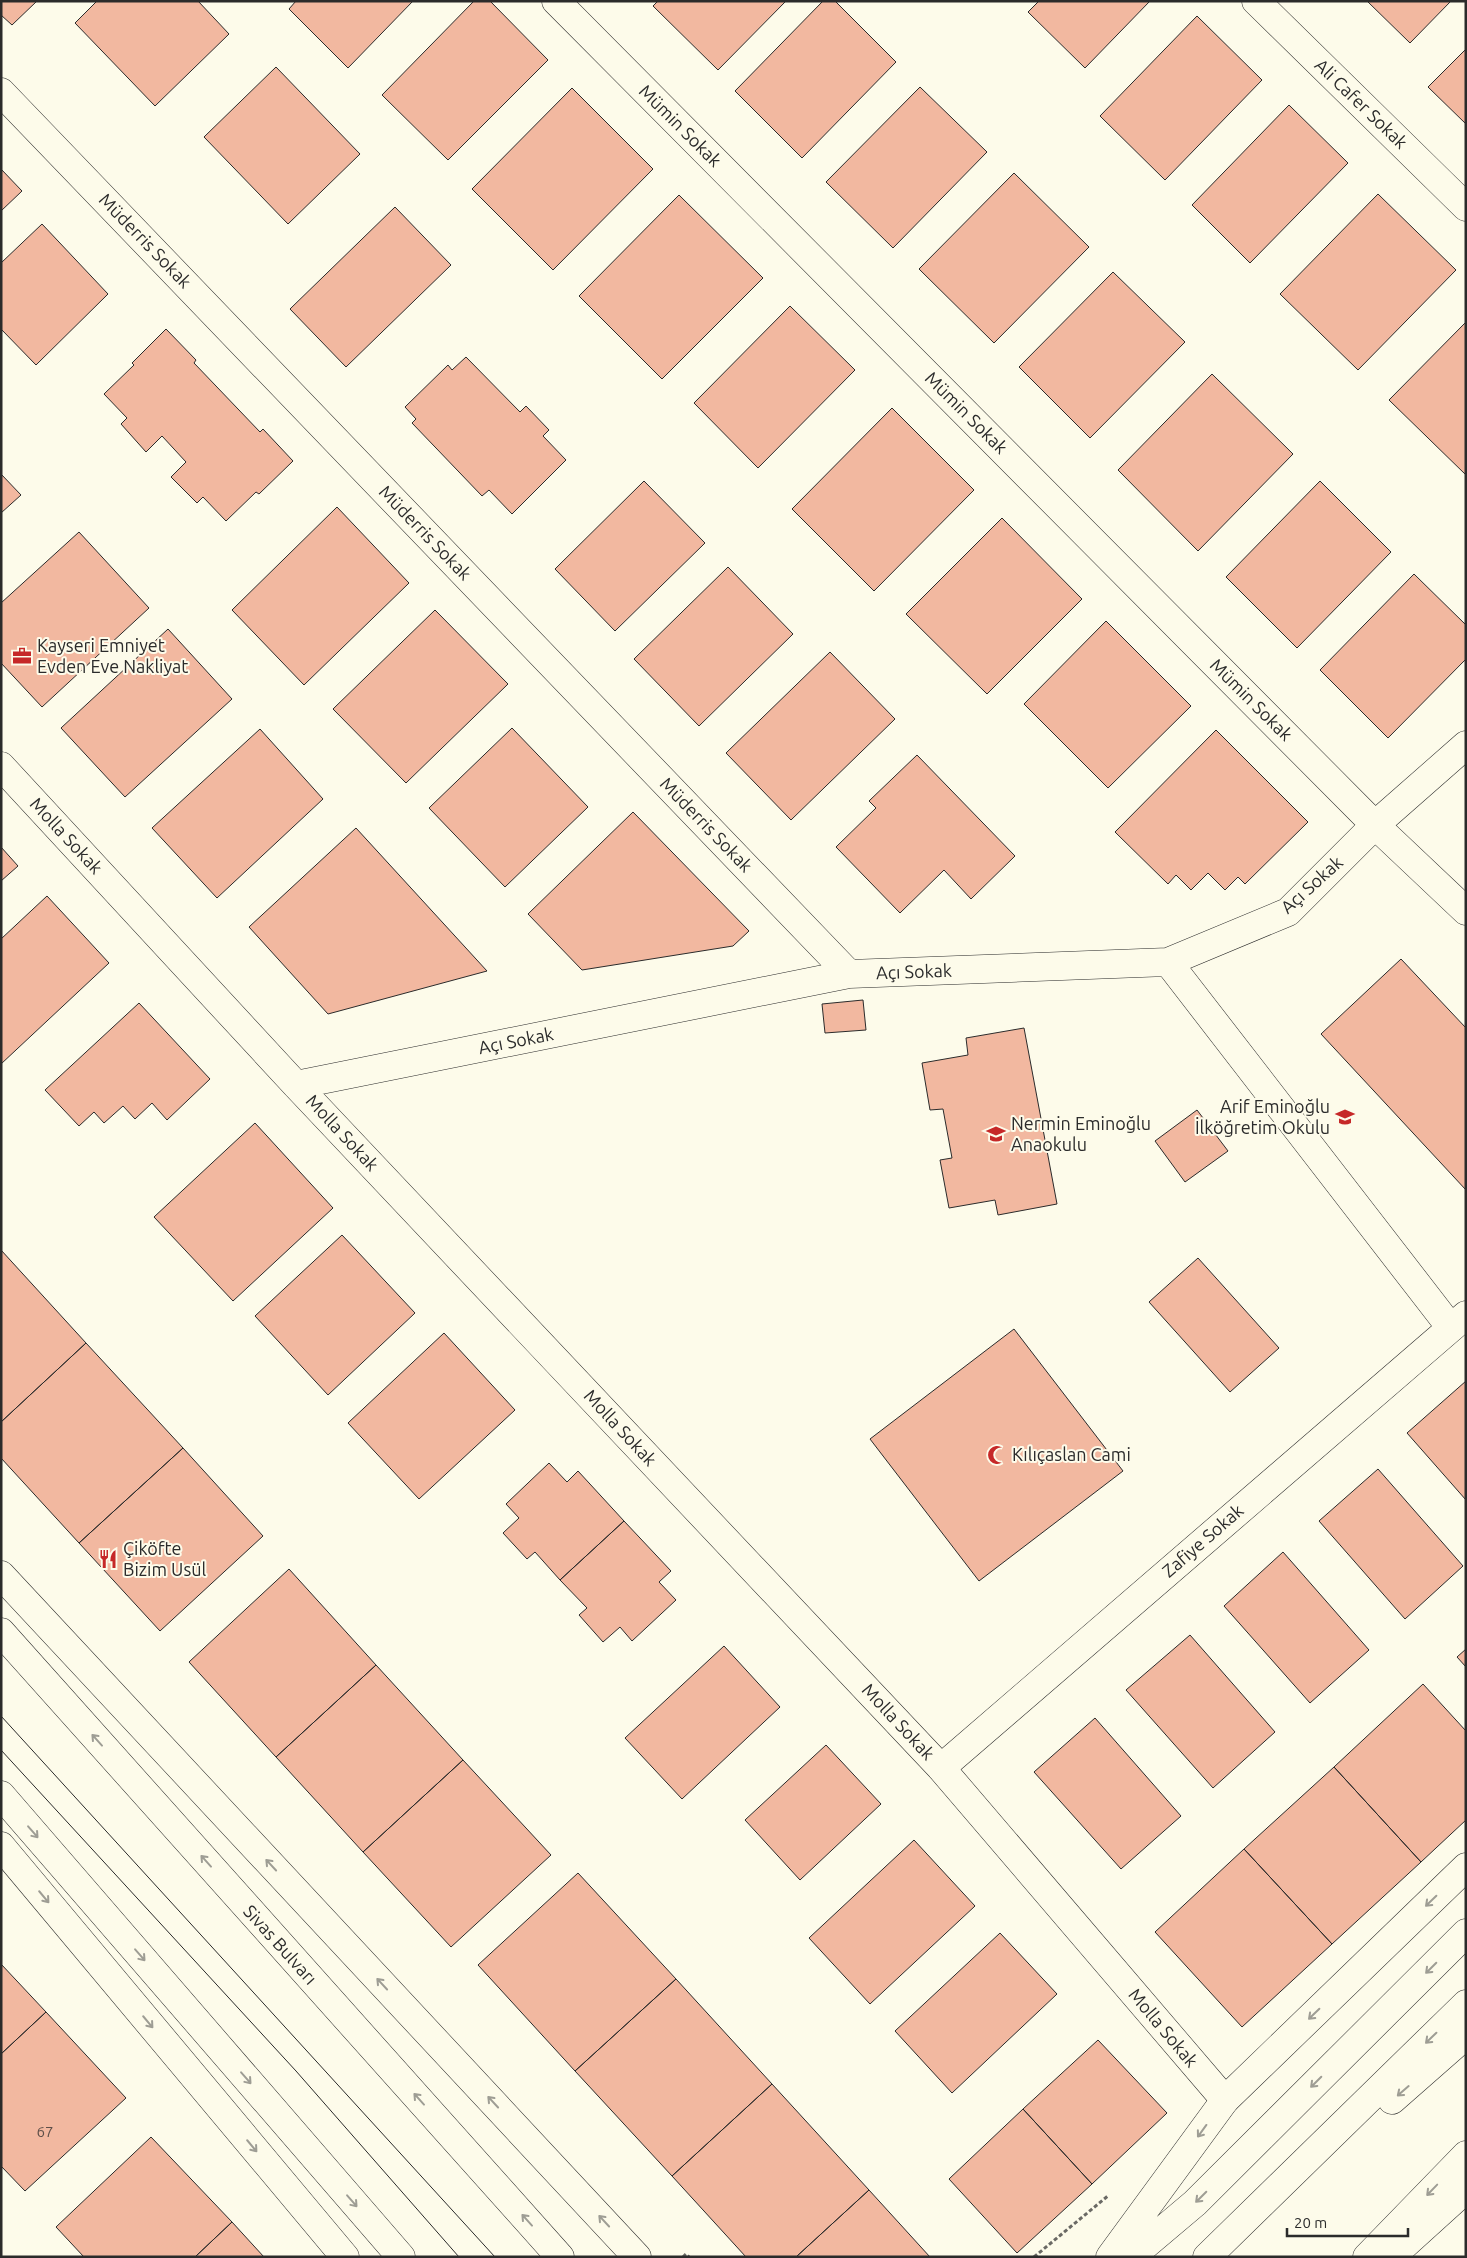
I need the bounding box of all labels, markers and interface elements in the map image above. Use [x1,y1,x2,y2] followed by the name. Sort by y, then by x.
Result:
[1311,54,1412,152] street label: Ali Cafer Sokak
[636,80,726,170] street label: Mümin Sokak
[96,189,196,292] street label: Müderris Sokak
[922,367,1012,457] street label: Mümin Sokak
[376,481,476,584] street label: Müderris Sokak
[37,635,188,676] place label: Kayseri Emniyet Evden Eve Nakliyat
[11,645,33,667] office icon: Kayseri Emniyet Evden Eve Nakliyat
[1207,654,1297,744] street label: Mümin Sokak
[657,773,757,876] street label: Müderris Sokak
[27,793,107,877] street label: Molla Sokak
[1276,851,1346,917] street label: Açı Sokak
[876,960,952,982] street label: Açı Sokak
[477,1023,555,1057] street label: Açı Sokak
[303,1090,383,1174] street label: Molla Sokak
[1195,1096,1330,1137] place label: Arif Eminoğlu İlköğretim Okulu
[1334,1106,1356,1128] school or university icon: Arif Eminoğlu İlköğretim Okulu
[1011,1113,1151,1154] place label: Nermin Eminoğlu Anaokulu
[985,1123,1007,1145] school or university icon: Nermin Eminoğlu Anaokulu
[581,1385,661,1469] street label: Molla Sokak
[986,1444,1008,1466] mosque icon: Kılıçaslan Cami
[1012,1444,1131,1464] place label: Kılıçaslan Cami
[1158,1500,1247,1581] street label: Zafiye Sokak
[123,1538,206,1579] place label: Çiköfte Bizim Usül
[97,1548,119,1570] restaurant icon: Çiköfte Bizim Usül
[859,1679,939,1763] street label: Molla Sokak
[91,1733,103,1746] one-way arrow
[27,1826,39,1839] one-way arrow
[200,1854,211,1867] one-way arrow
[265,1858,277,1871] one-way arrow
[38,1890,49,1903] one-way arrow
[1424,1895,1437,1907] one-way arrow
[240,1901,321,1988] street label: Sivas Bulvarı
[134,1948,145,1961] one-way arrow
[1425,1962,1437,1974] one-way arrow
[376,1977,388,1990] one-way arrow
[1125,1984,1202,2071] street label: Molla Sokak
[1308,2008,1320,2020] one-way arrow
[142,2015,154,2028] one-way arrow
[1425,2032,1437,2044] one-way arrow
[240,2071,251,2084] one-way arrow
[1310,2076,1322,2089] one-way arrow
[1397,2085,1410,2096] one-way arrow
[413,2093,425,2106] one-way arrow
[487,2096,499,2109] one-way arrow
[37,2123,53,2140] house number: 67
[1197,2124,1207,2138] one-way arrow
[247,2139,258,2152] one-way arrow
[1426,2184,1438,2196] one-way arrow
[1195,2191,1207,2203] one-way arrow
[347,2194,358,2207] one-way arrow
[1287,2206,1408,2238] scale bar
[521,2214,533,2227] one-way arrow
[1294,2214,1327,2231] text: 20 m
[598,2215,610,2228] one-way arrow

